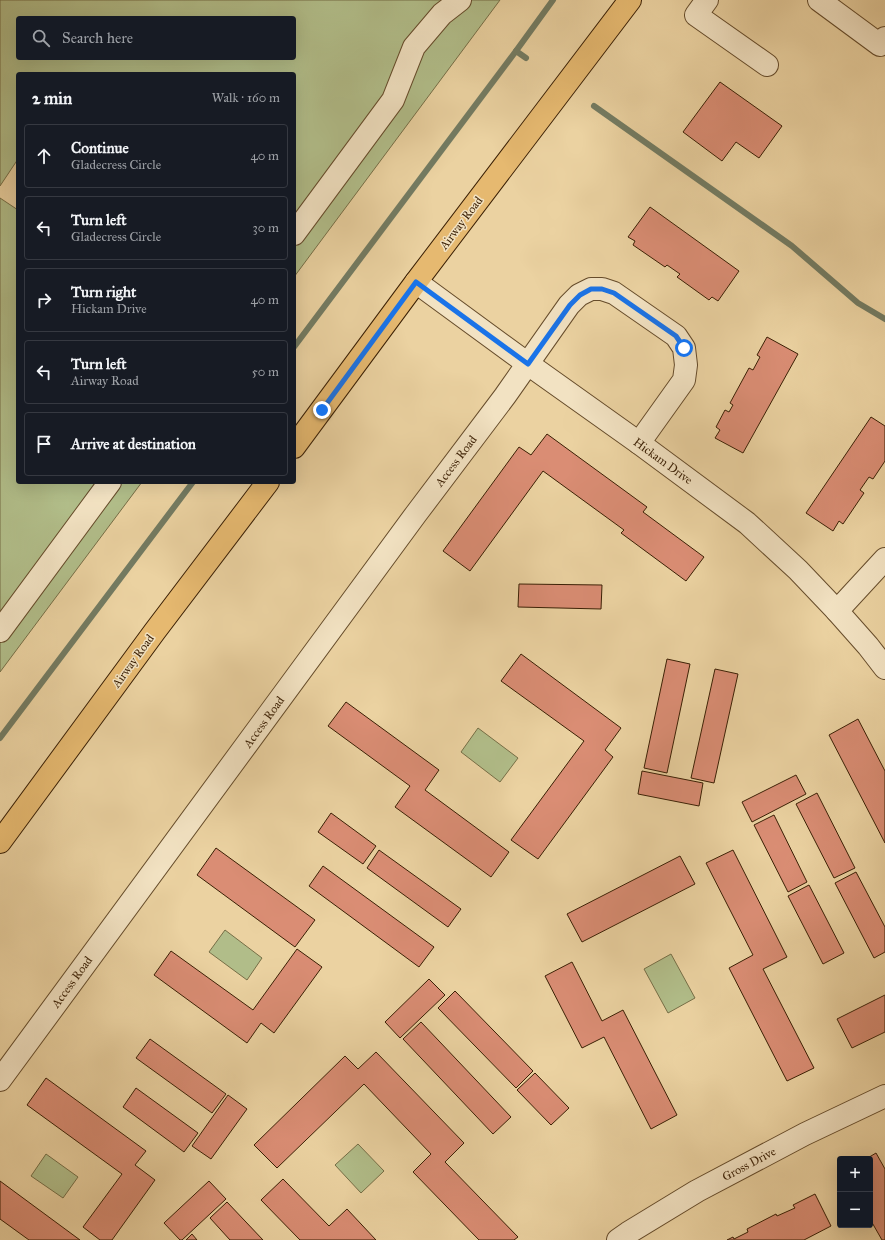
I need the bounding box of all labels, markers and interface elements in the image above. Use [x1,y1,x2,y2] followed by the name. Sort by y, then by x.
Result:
[16,16,296,60] search box
[30,27,52,49] icon: search
[62,29,133,47] text: Search here
[32,88,72,109] text: 2 min
[212,90,280,106] text: Walk · 160 m
[71,139,129,157] text: Continue
[33,145,55,167] icon: ahead
[250,148,279,164] text: 40 m
[71,157,161,173] text: Gladecress Circle
[436,194,485,253] street label: Airway Road
[71,211,127,229] text: Turn left
[33,217,55,239] icon: left
[253,220,279,236] text: 30 m
[71,229,161,245] text: Gladecress Circle
[71,283,136,301] text: Turn right
[33,289,55,311] icon: right
[250,292,279,308] text: 40 m
[71,301,147,317] text: Hickam Drive
[675,339,693,357] route start
[71,355,127,373] text: Turn left
[33,361,55,383] icon: left
[252,364,279,380] text: 50 m
[71,373,139,389] text: Airway Road
[313,401,331,419] route end
[33,433,55,455] icon: arrive
[432,433,480,490] street label: Access Road
[71,435,196,453] text: Arrive at destination
[631,435,695,487] street label: Hickam Drive
[108,632,157,691] street label: Airway Road
[240,694,287,751] street label: Access Road
[48,954,95,1011] street label: Access Road
[720,1144,778,1184] street label: Gross Drive
[837,1156,873,1228] map controls
[837,1156,873,1192] button: +
[837,1192,873,1228] button: −

